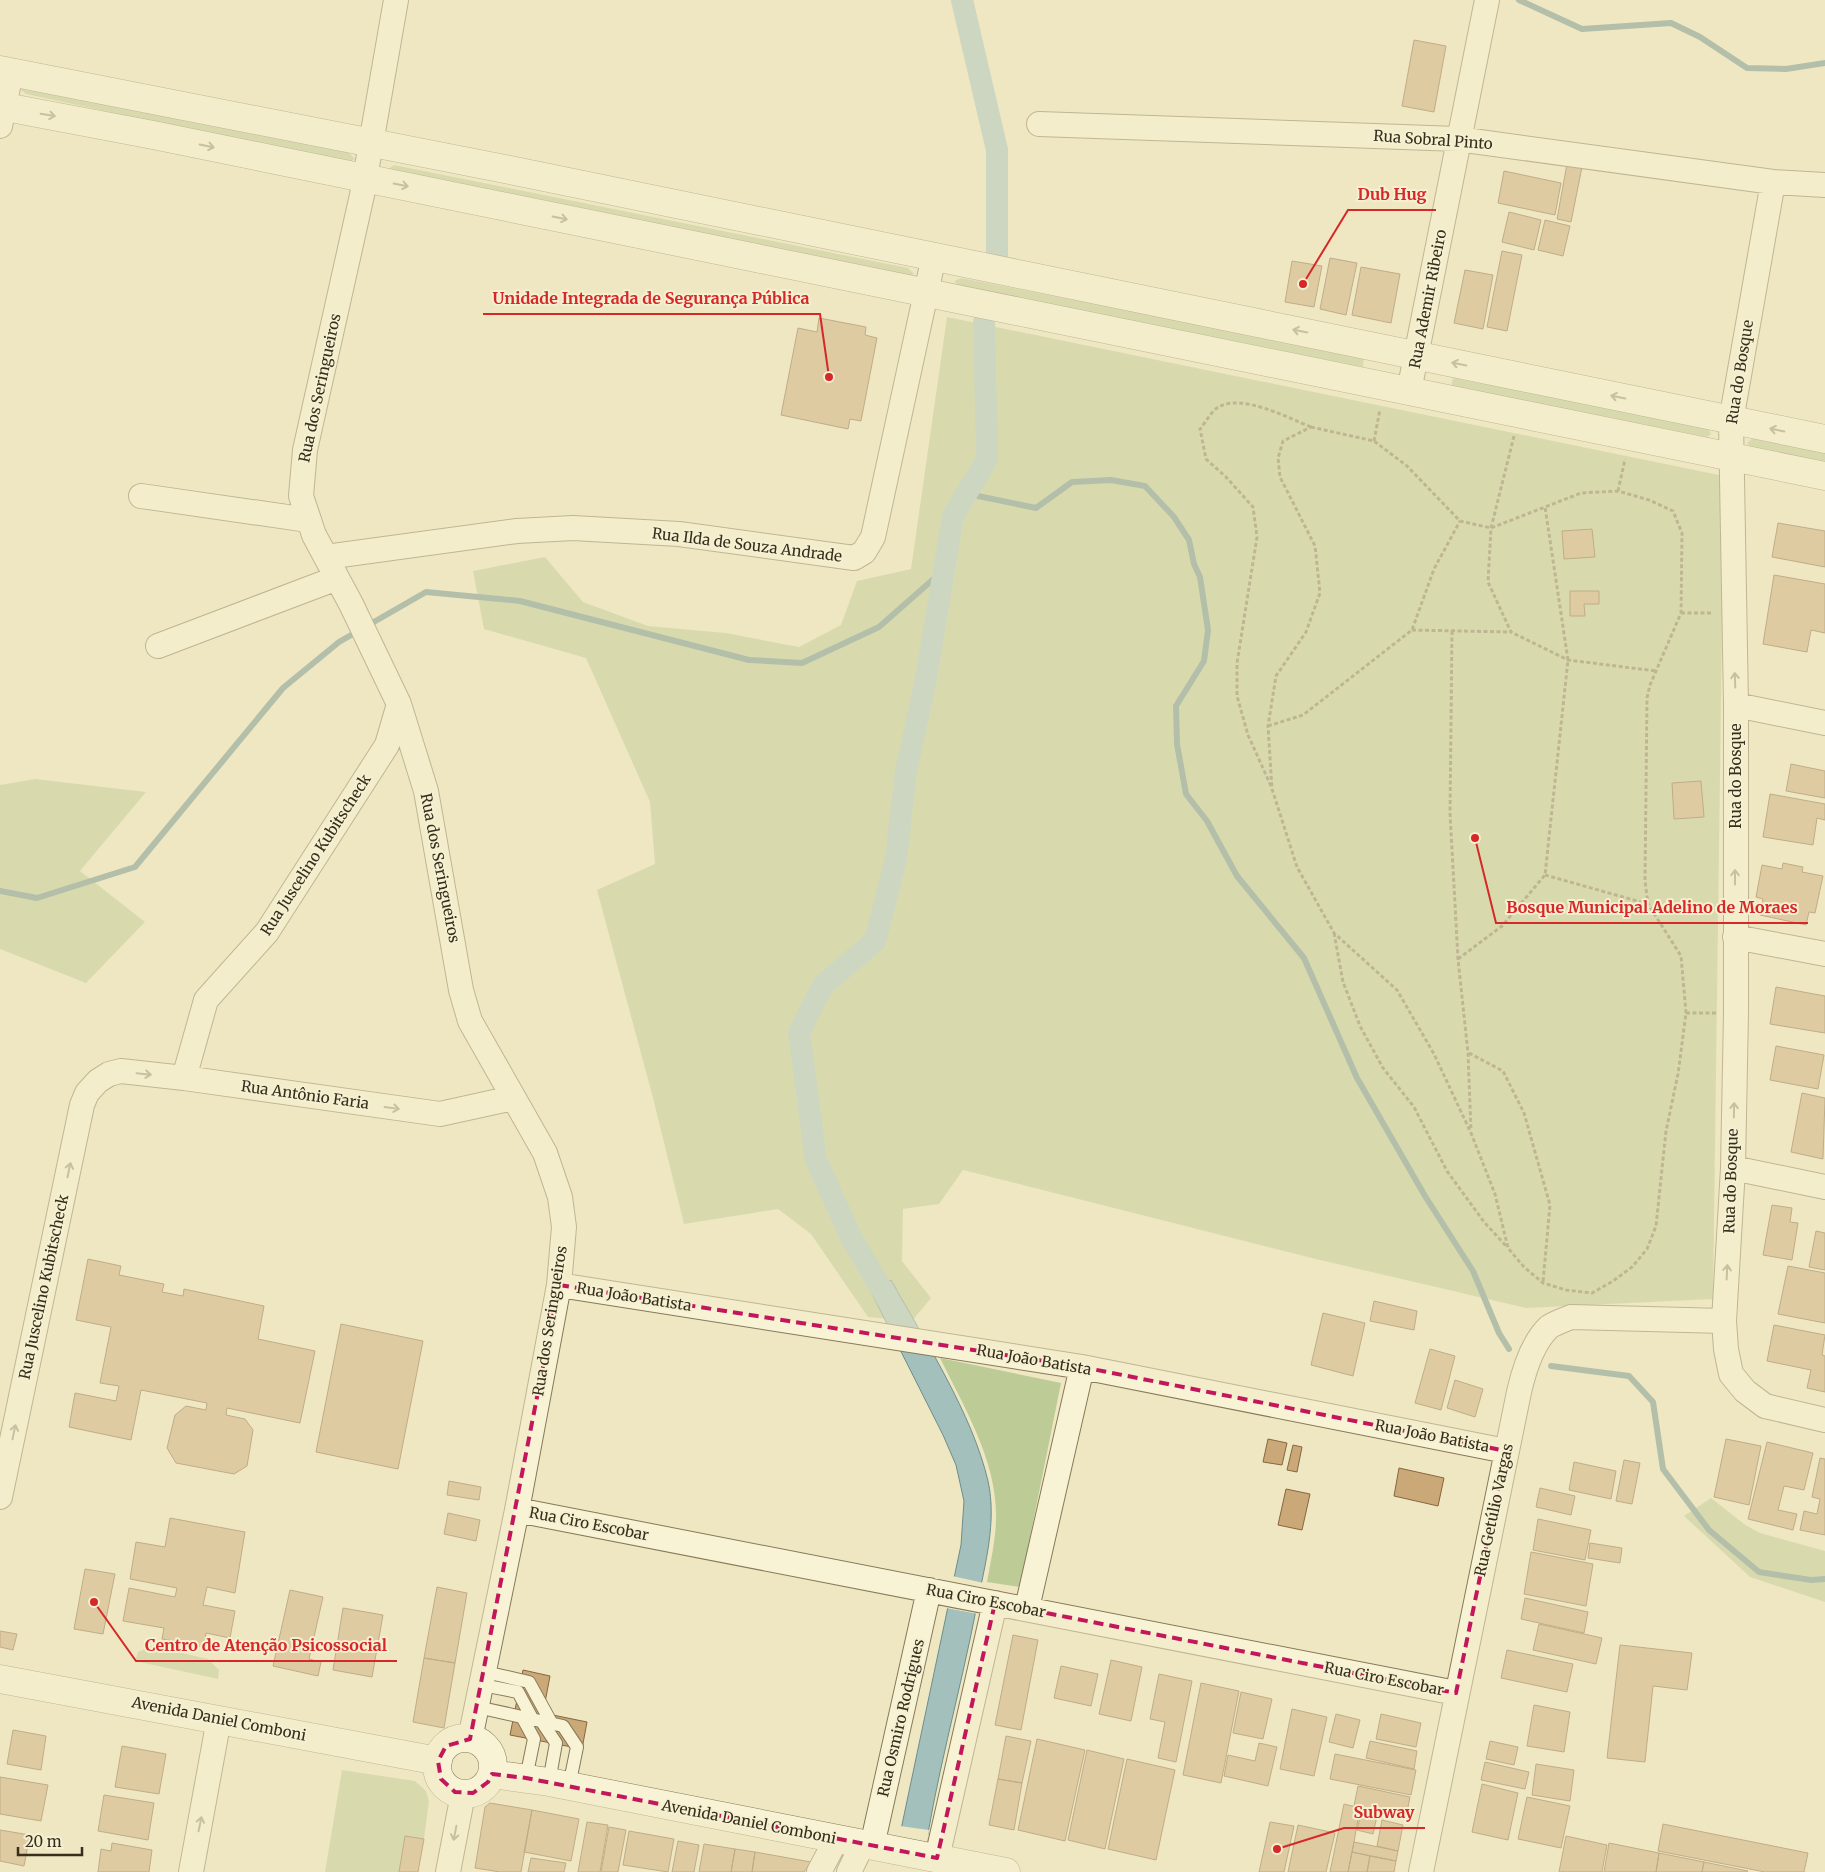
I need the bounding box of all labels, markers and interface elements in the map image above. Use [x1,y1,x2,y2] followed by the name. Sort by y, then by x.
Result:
[40,111,56,121] one-way arrow
[1373,126,1494,153] street label: Rua Sobral Pinto
[199,142,215,152] one-way arrow
[1348,179,1436,210] callout: Dub Hug
[393,181,409,191] one-way arrow
[1358,184,1426,204] text: Dub Hug
[552,213,568,223] one-way arrow
[1405,228,1450,370] street label: Rua Ademir Ribeiro
[483,283,820,314] callout: Unidade Integrada de Segurança Pública
[493,288,809,308] text: Unidade Integrada de Segurança Pública
[294,312,345,464] street label: Rua dos Seringueiros
[1722,318,1757,425] street label: Rua do Bosque
[1292,326,1308,335] one-way arrow
[1451,359,1467,368] one-way arrow
[1610,392,1626,401] one-way arrow
[1769,424,1785,434] one-way arrow
[651,523,843,566] street label: Rua Ilda de Souza Andrade
[1731,672,1740,688] one-way arrow
[1726,723,1745,829] street label: Rua do Bosque
[256,770,375,939] street label: Rua Juscelino Kubitscheck
[417,791,464,944] street label: Rua dos Seringueiros
[1730,869,1740,886] one-way arrow
[1496,892,1808,923] callout: Bosque Municipal Adelino de Moraes
[1506,897,1798,917] text: Bosque Municipal Adelino de Moraes
[136,1069,152,1079] one-way arrow
[240,1076,370,1113] street label: Rua Antônio Faria
[1729,1102,1739,1118] one-way arrow
[383,1103,399,1113] one-way arrow
[1719,1128,1742,1234] street label: Rua do Bosque
[64,1163,74,1179] one-way arrow
[15,1192,73,1381] street label: Rua Juscelino Kubitscheck
[528,1244,571,1397] street label: Rua dos Seringueiros
[1722,1264,1731,1280] one-way arrow
[575,1278,693,1315] street label: Rua João Batista
[975,1340,1093,1379] street label: Rua João Batista
[1373,1415,1491,1456] street label: Rua João Batista
[9,1424,19,1440] one-way arrow
[1470,1442,1517,1578] street label: Rua Getúlio Vargas
[528,1503,651,1544] street label: Rua Ciro Escobar
[925,1580,1048,1621] street label: Rua Ciro Escobar
[136,1630,397,1661] callout: Centro de Atenção Psicossocial
[145,1635,387,1655] text: Centro de Atenção Psicossocial
[873,1637,928,1799] street label: Rua Osmiro Rodrigues
[1323,1658,1446,1699] street label: Rua Ciro Escobar
[129,1692,308,1745] street label: Avenida Daniel Comboni
[659,1795,838,1848] street label: Avenida Daniel Comboni
[1344,1797,1425,1828] callout: Subway
[1353,1802,1415,1822] text: Subway
[195,1817,205,1833] one-way arrow
[18,1824,81,1856] scale bar
[450,1824,460,1840] one-way arrow
[25,1832,62,1851] text: 20 m

